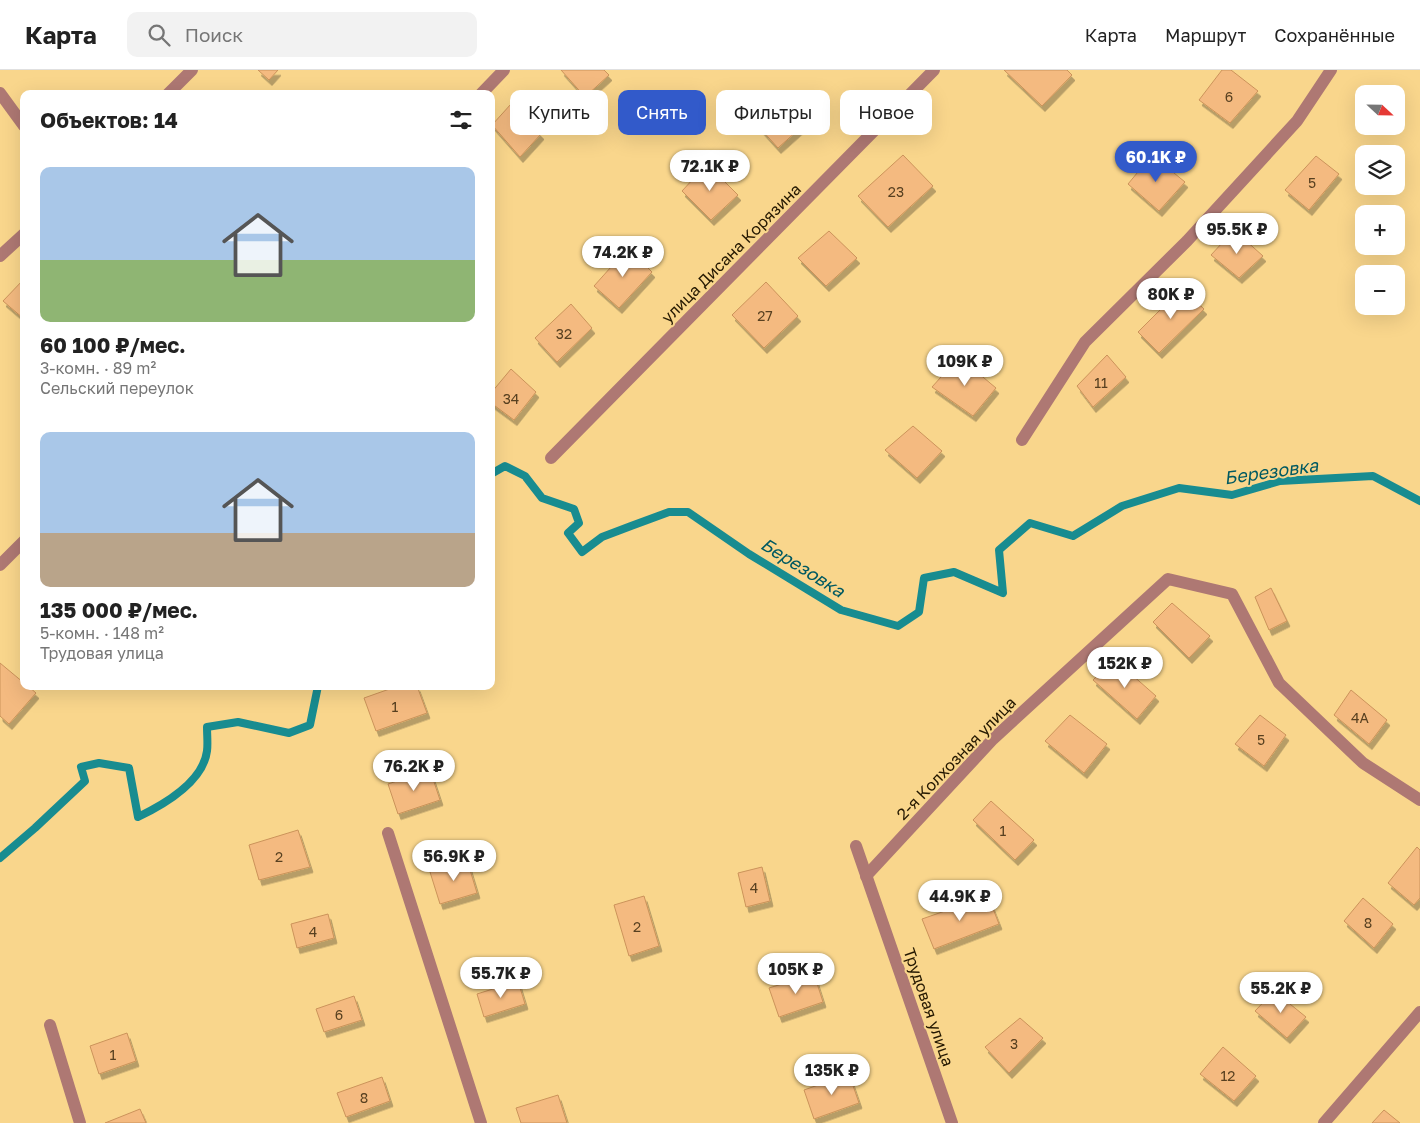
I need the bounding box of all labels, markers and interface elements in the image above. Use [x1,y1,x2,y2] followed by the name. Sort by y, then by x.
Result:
[127,12,477,57] search box
[25,20,97,49] text: Карта
[145,21,173,49] icon: search
[185,23,243,46] text: Поиск
[1085,24,1137,46] text: Карта
[1165,24,1246,46] text: Маршрут
[1274,24,1395,46] text: Сохранённые
[1355,85,1405,135] north arrow
[1355,85,1405,315] map controls
[1225,88,1233,105] house number: 6
[510,90,608,135] chip: Купить
[618,90,706,135] chip: Снять
[716,90,830,135] chip: Фильтры
[840,90,932,135] chip: Новое
[447,106,475,134] icon: filters
[40,107,178,133] text: Объектов: 14
[1110,140,1202,183] pin: 60.1K ₽
[1355,145,1405,195] button: layers
[1126,147,1186,167] text: 60.1K ₽
[664,150,756,192] pin: 72.1K ₽
[681,156,739,176] text: 72.1K ₽
[1308,174,1316,191] house number: 5
[657,179,805,327] street label: улица Дисана Корязина
[888,183,904,200] house number: 23
[213,200,303,290] icon: home
[1355,205,1405,255] button: +
[1191,212,1283,255] pin: 95.5K ₽
[1206,219,1268,239] text: 95.5K ₽
[577,236,669,278] pin: 74.2K ₽
[593,242,653,262] text: 74.2K ₽
[1355,265,1405,315] button: −
[1136,278,1206,320] pin: 80K ₽
[1147,284,1195,304] text: 80K ₽
[757,307,773,324] house number: 27
[556,325,572,342] house number: 32
[40,332,186,358] text: 60 100 ₽/мес.
[924,344,1006,387] pin: 109K ₽
[937,351,993,371] text: 109K ₽
[40,358,156,378] text: 3-комн. · 89 m²
[1094,374,1108,391] house number: 11
[40,378,194,398] text: Сельский переулок
[503,390,519,407] house number: 34
[1223,453,1320,488] water label: Березовка
[213,465,303,555] icon: home
[757,533,850,602] water label: Березовка
[40,597,198,623] text: 135 000 ₽/мес.
[40,623,164,643] text: 5-комн. · 148 m²
[40,643,164,663] text: Трудовая улица
[1084,646,1166,689] pin: 152K ₽
[1098,653,1152,673] text: 152K ₽
[892,692,1020,824] street label: 2-я Колхозная улица
[392,698,399,715] house number: 1
[1351,709,1370,726] house number: 4А
[1257,731,1265,748] house number: 5
[368,750,460,792] pin: 76.2K ₽
[384,756,444,776] text: 76.2K ₽
[1000,822,1007,839] house number: 1
[408,840,500,882] pin: 56.9K ₽
[423,846,485,866] text: 56.9K ₽
[275,848,283,865] house number: 2
[750,879,758,896] house number: 4
[914,880,1006,922] pin: 44.9K ₽
[929,886,991,906] text: 44.9K ₽
[1364,914,1372,931] house number: 8
[633,918,641,935] house number: 2
[309,923,317,940] house number: 4
[899,945,959,1069] street label: Трудовая улица
[755,952,837,995] pin: 105K ₽
[455,956,547,999] pin: 55.7K ₽
[769,959,823,979] text: 105K ₽
[471,963,531,983] text: 55.7K ₽
[1235,972,1327,1014] pin: 55.2K ₽
[1251,978,1311,998] text: 55.2K ₽
[335,1006,343,1023] house number: 6
[1010,1035,1018,1052] house number: 3
[110,1046,117,1063] house number: 1
[791,1054,873,1096] pin: 135K ₽
[805,1060,859,1080] text: 135K ₽
[1221,1067,1235,1084] house number: 12
[360,1089,368,1106] house number: 8

